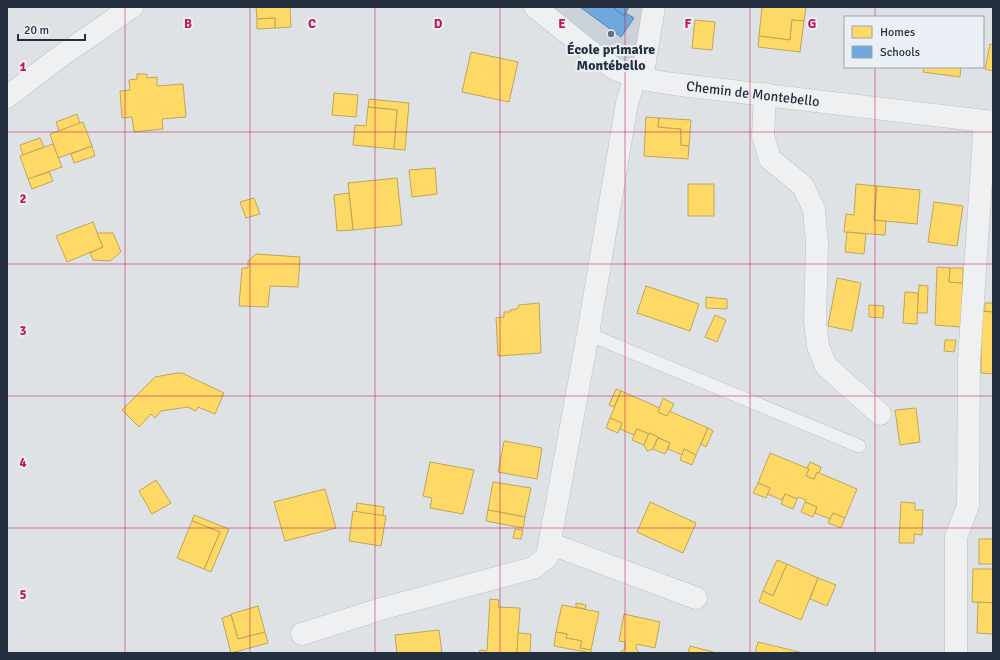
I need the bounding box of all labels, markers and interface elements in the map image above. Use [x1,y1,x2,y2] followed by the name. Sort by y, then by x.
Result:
[18,16,85,42] scale bar
[184,16,192,32] text: B
[308,16,316,32] text: C
[434,16,443,32] text: D
[558,16,566,32] text: E
[685,16,692,32] text: F
[808,16,816,32] text: G
[844,16,984,68] legend
[24,23,49,38] text: 20 m
[880,25,915,40] text: Homes
[606,29,616,39] marker: École primaire Montébello
[567,41,655,74] place label: École primaire Montébello
[880,45,920,60] text: Schools
[19,59,27,75] text: 1
[685,78,820,110] street label: Chemin de Montebello
[19,191,27,207] text: 2
[19,323,27,339] text: 3
[19,455,27,471] text: 4
[19,587,27,603] text: 5

